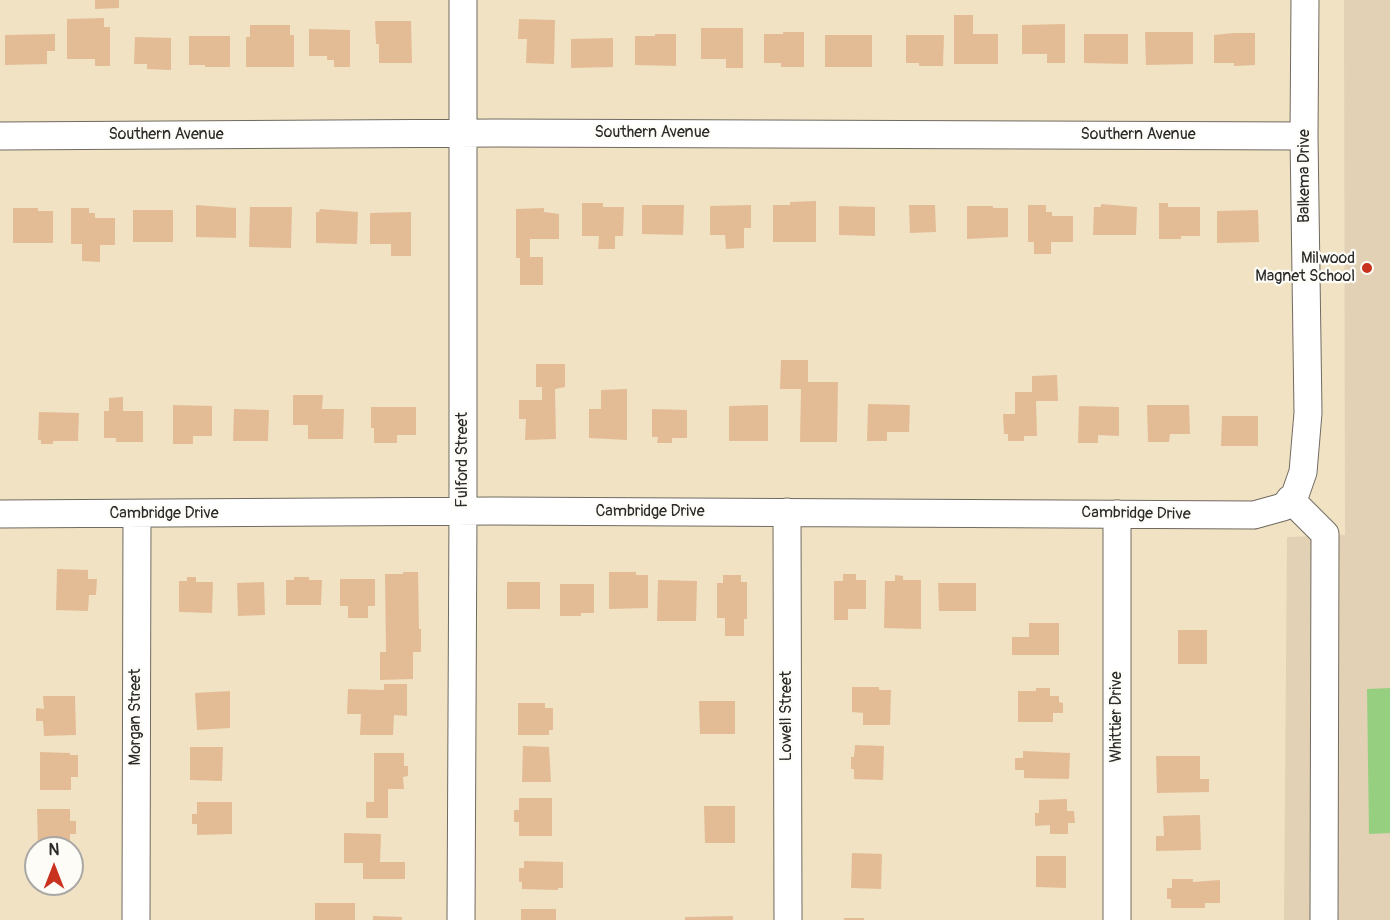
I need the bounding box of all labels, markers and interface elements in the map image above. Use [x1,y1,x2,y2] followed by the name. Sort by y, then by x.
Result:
[594,123,710,143] street label: Southern Avenue
[108,125,224,145] street label: Southern Avenue
[1080,125,1196,145] street label: Southern Avenue
[1295,129,1315,223] street label: Balkema Drive
[1255,249,1355,287] place label: Milwood Magnet School
[1360,261,1374,275] marker: Milwood Magnet School
[453,412,473,508] street label: Fulford Street
[595,502,705,522] street label: Cambridge Drive
[1081,503,1191,525] street label: Cambridge Drive
[109,504,219,524] street label: Cambridge Drive
[126,669,146,765] street label: Morgan Street
[777,671,797,761] street label: Lowell Street
[1107,671,1127,763] street label: Whittier Drive
[24,836,84,896] north arrow
[49,840,59,860] text: N

